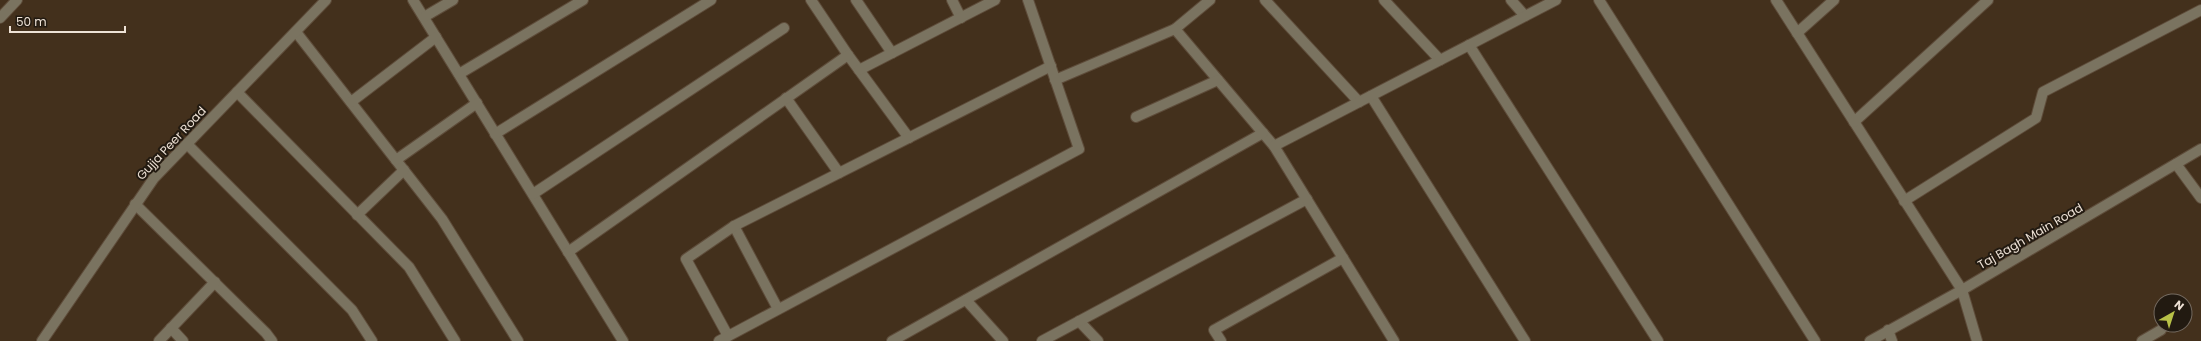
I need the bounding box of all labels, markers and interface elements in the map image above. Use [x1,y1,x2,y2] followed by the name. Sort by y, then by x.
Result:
[10,8,125,34] scale bar
[16,13,47,30] text: 50 m
[132,102,210,184] street label: Gujja Peer Road
[1974,199,2086,273] street label: Taj Bagh Main Road
[2153,293,2193,333] north arrow
[2171,296,2188,314] text: N

